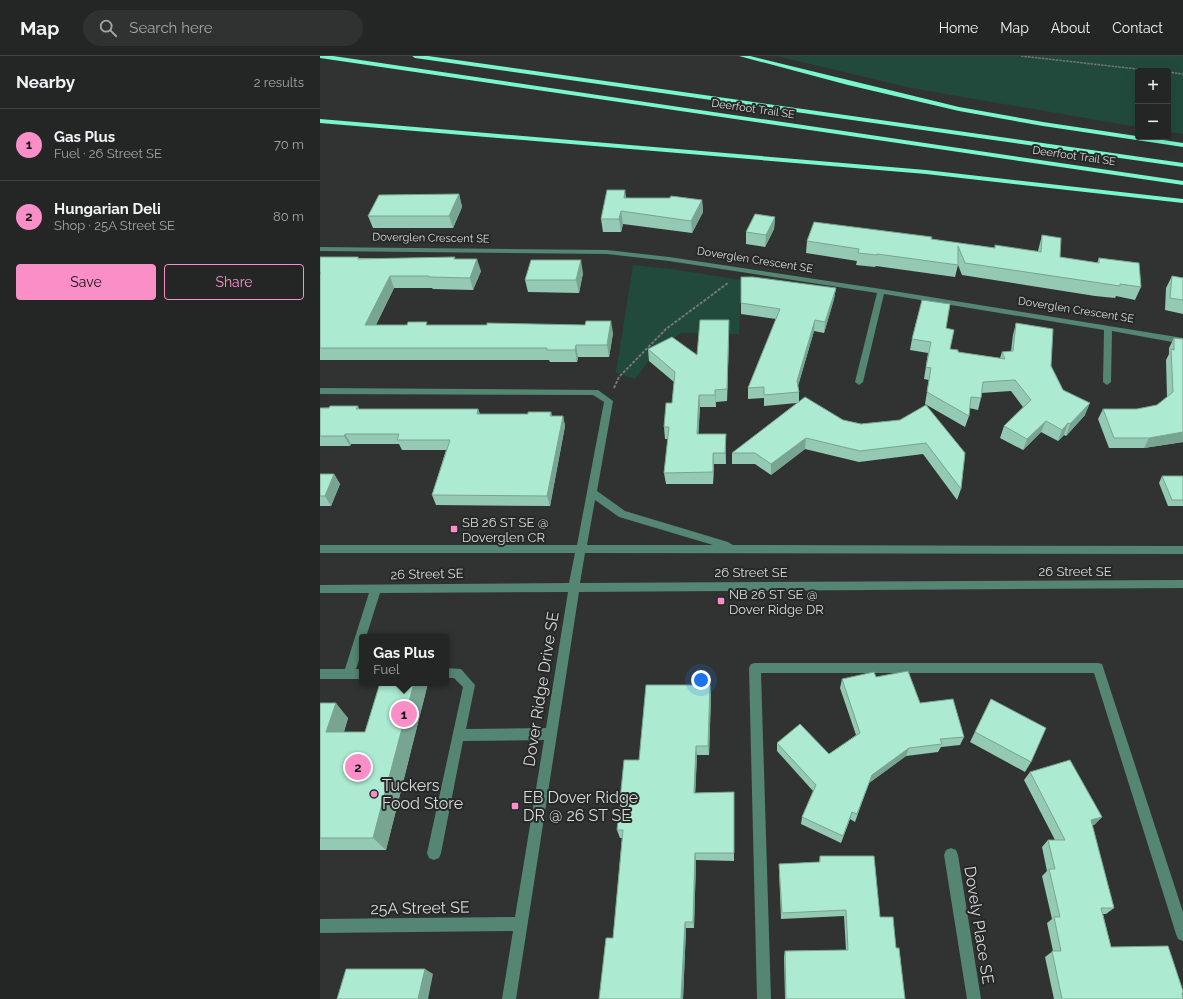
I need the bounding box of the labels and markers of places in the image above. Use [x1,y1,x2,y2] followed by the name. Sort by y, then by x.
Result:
[462,515,549,545] place label: SB 26 ST SE @ Doverglen CR
[449,524,459,534] marker: SB 26 ST SE @ Doverglen CR
[729,587,824,617] place label: NB 26 ST SE @ Dover Ridge DR
[716,596,726,606] marker: NB 26 ST SE @ Dover Ridge DR
[391,699,417,729] pin: 1
[345,752,371,782] pin: 2
[382,776,463,813] place label: Tuckers Food Store
[523,788,638,825] place label: EB Dover Ridge DR @ 26 ST SE
[369,789,379,799] marker: Tuckers Food Store
[510,801,520,811] marker: EB Dover Ridge DR @ 26 ST SE

